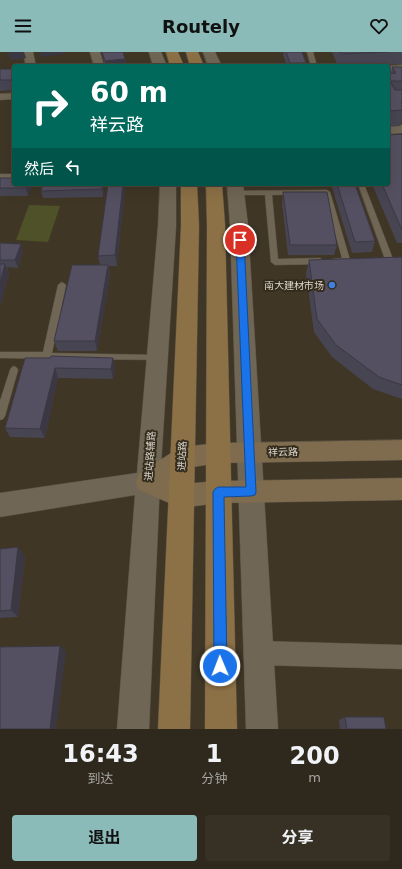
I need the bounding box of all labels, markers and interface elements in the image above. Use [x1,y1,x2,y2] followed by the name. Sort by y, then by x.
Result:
[12,15,34,37] icon: menu
[368,15,390,37] icon: heart
[162,16,240,37] text: Routely
[90,76,168,109] text: 60 m
[24,80,76,132] icon: right
[90,114,144,135] text: 祥云路
[62,156,84,178] icon: left
[24,160,54,178] text: 然后
[223,223,257,257] pin
[229,229,251,251] icon: arrive
[264,280,324,291] place label: 南大建材市场
[327,280,337,290] marker: 南大建材市场
[143,431,157,481] street label: 进站路辅路
[176,441,188,471] street label: 进站路
[268,446,298,458] street label: 祥云路
[199,645,241,687] position arrow
[62,740,139,768] text: 16:43
[206,740,222,768] text: 1
[290,742,340,770] text: 200
[308,770,321,785] text: m
[88,771,114,786] text: 到达
[201,771,227,786] text: 分钟
[12,815,197,861] button: 退出
[205,815,390,861] button: 分享

